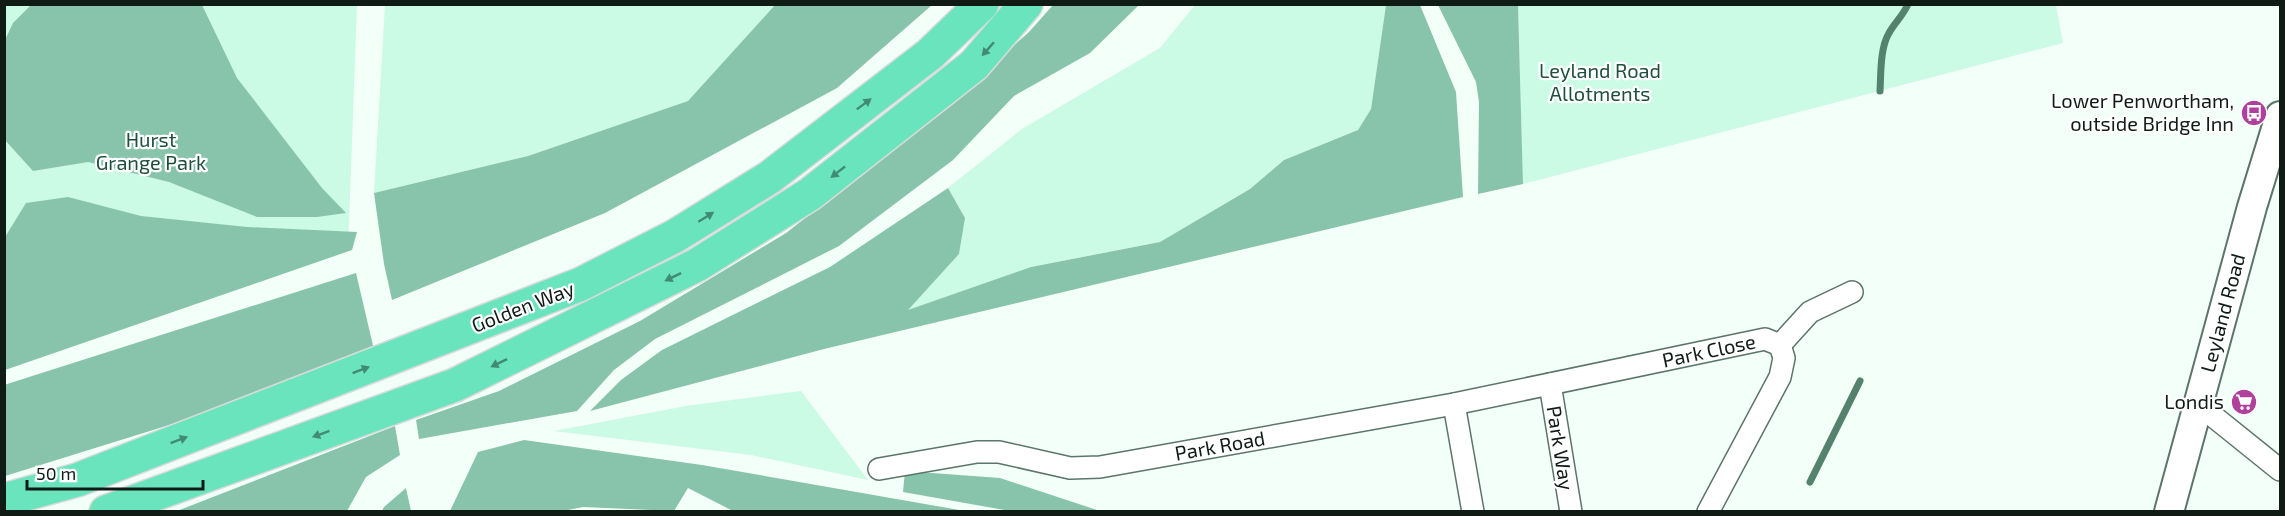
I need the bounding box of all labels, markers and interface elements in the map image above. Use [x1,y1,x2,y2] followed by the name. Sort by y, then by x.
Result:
[982,41,995,56] one-way arrow
[1539,58,1661,105] park label: Leyland Road Allotments
[2051,88,2234,135] place label: Lower Penwortham, outside Bridge Inn
[857,98,872,110] one-way arrow
[2239,98,2269,128] bus stop icon: Lower Penwortham, outside Bridge Inn
[96,127,206,174] park label: Hurst Grange Park
[830,166,845,178] one-way arrow
[698,211,714,222] one-way arrow
[2195,251,2249,375] street label: Leyland Road
[665,272,682,281] one-way arrow
[468,275,578,337] street label: Golden Way
[1660,328,1758,372] street label: Park Close
[490,359,507,368] one-way arrow
[352,364,370,374] one-way arrow
[2229,387,2259,417] supermarket icon: Londis
[2164,389,2224,413] place label: Londis
[1542,404,1580,492] street label: Park Way
[1173,425,1267,465] street label: Park Road
[312,430,330,440] one-way arrow
[170,435,188,444] one-way arrow
[27,453,202,491] scale bar
[36,462,76,484] text: 50 m

